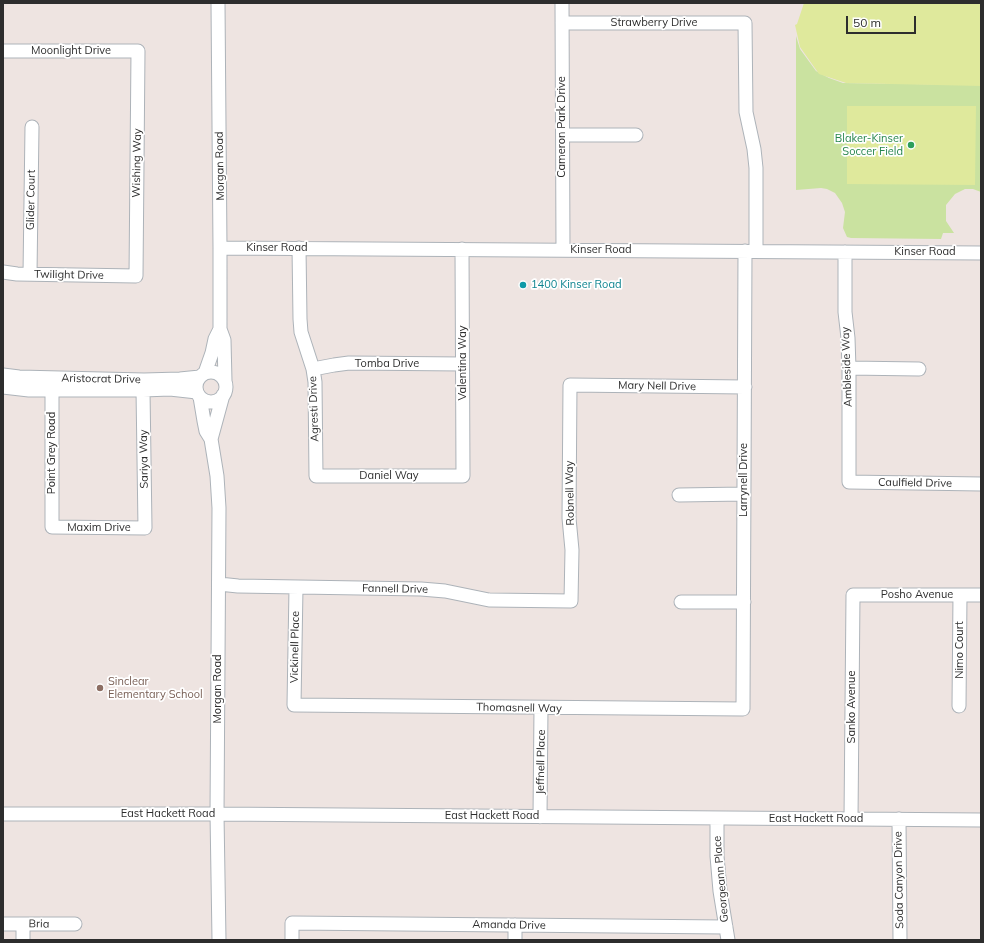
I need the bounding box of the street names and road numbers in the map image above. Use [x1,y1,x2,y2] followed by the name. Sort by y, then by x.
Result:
[611,16,697,30] street label: Strawberry Drive
[31,44,111,58] street label: Moonlight Drive
[555,76,569,178] street label: Cameron Park Drive
[130,128,144,198] street label: Wishing Way
[213,131,227,201] street label: Morgan Road
[24,170,38,230] street label: Glider Court
[246,241,308,255] street label: Kinser Road
[570,243,632,257] street label: Kinser Road
[894,245,956,259] street label: Kinser Road
[34,268,104,282] street label: Twilight Drive
[456,325,470,401] street label: Valentina Way
[839,327,855,407] street label: Ambleside Way
[355,357,419,371] street label: Tomba Drive
[61,372,141,386] street label: Aristocrat Drive
[306,376,322,442] street label: Agresti Drive
[618,379,696,393] street label: Mary Nell Drive
[45,412,59,494] street label: Point Grey Road
[137,429,151,489] street label: Sariya Way
[737,443,751,517] street label: Larrynell Drive
[563,460,577,526] street label: Robnell Way
[359,469,419,483] street label: Daniel Way
[878,476,952,490] street label: Caulfield Drive
[67,521,131,535] street label: Maxim Drive
[362,582,428,596] street label: Fannell Drive
[881,588,953,602] street label: Posho Avenue
[288,611,302,683] street label: Vickinell Place
[953,621,967,679] street label: Nimo Court
[211,654,225,724] street label: Morgan Road
[845,671,859,743] street label: Sanko Avenue
[476,701,562,715] street label: Thomasnell Way
[534,729,548,795] street label: Jeffnell Place
[121,807,215,821] street label: East Hackett Road
[445,809,539,823] street label: East Hackett Road
[769,812,863,826] street label: East Hackett Road
[892,831,906,929] street label: Soda Canyon Drive
[711,835,731,923] street label: Georgeann Place
[29,917,49,931] street label: Bria
[472,918,546,932] street label: Amanda Drive

